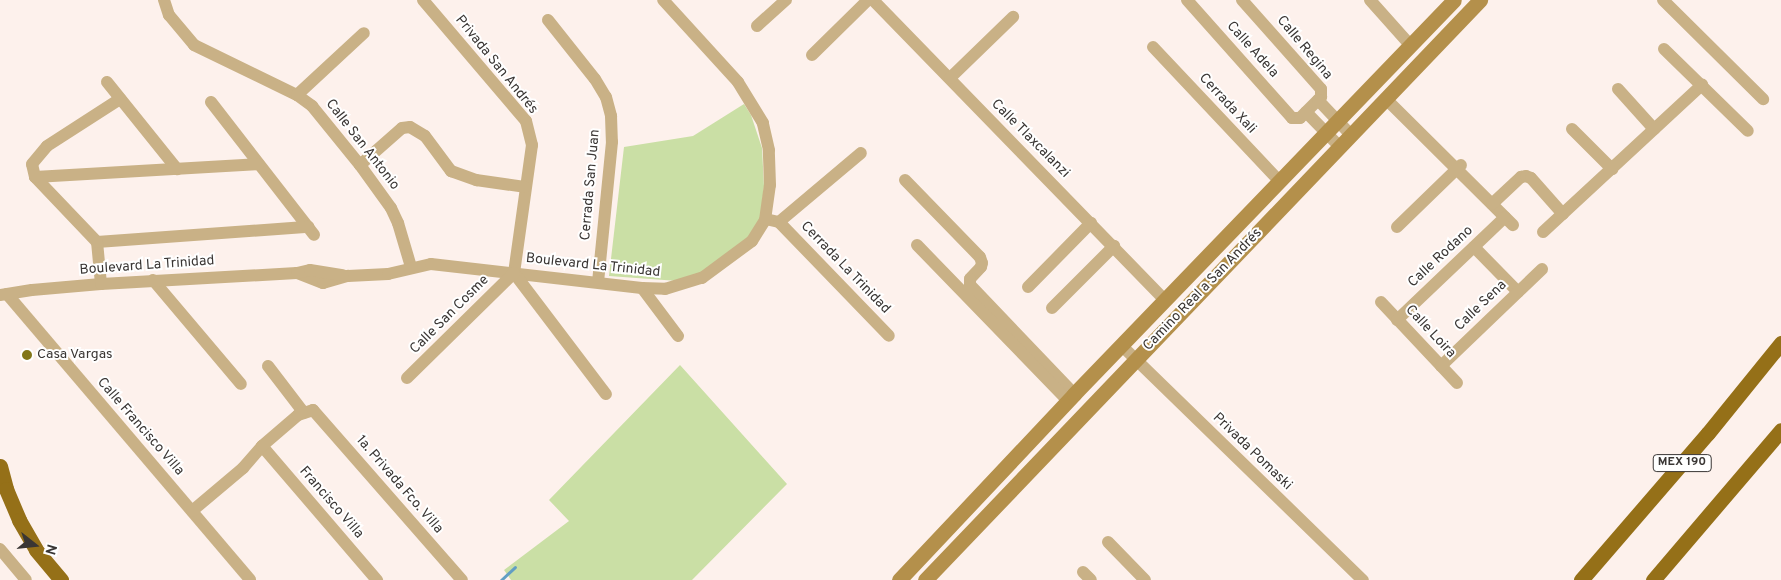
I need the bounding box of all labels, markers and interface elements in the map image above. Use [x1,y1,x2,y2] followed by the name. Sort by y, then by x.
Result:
[451,12,541,118] street label: Privada San Andrés
[1272,13,1336,83] street label: Calle Regina
[1222,18,1282,82] street label: Calle Adela
[1195,70,1259,138] street label: Cerrada Xali
[321,96,403,194] street label: Calle San Antonio
[987,96,1073,182] street label: Calle Tlaxcalanzi
[578,129,604,241] street label: Cerrada San Juan
[796,218,894,318] street label: Cerrada La Trinidad
[1405,223,1477,291] street label: Calle Rodano
[1140,225,1266,355] street label: Camino Real a San Andrés
[525,251,661,281] street label: Boulevard La Trinidad
[79,253,215,279] street label: Boulevard La Trinidad
[407,272,493,358] street label: Calle San Cosme
[1452,277,1510,335] street label: Calle Sena
[1401,302,1459,362] street label: Calle Loira
[37,347,113,363] place label: Casa Vargas
[21,349,33,361] marker: Casa Vargas
[93,374,187,480] street label: Calle Francisco Villa
[1209,410,1295,494] street label: Privada Pomaski
[352,432,446,538] street label: 1a. Privada Fco. Villa
[1652,453,1712,472] road number: MEX 190
[295,463,367,543] street label: Francisco Villa
[10,520,60,570] north arrow
[40,542,59,556] text: N

